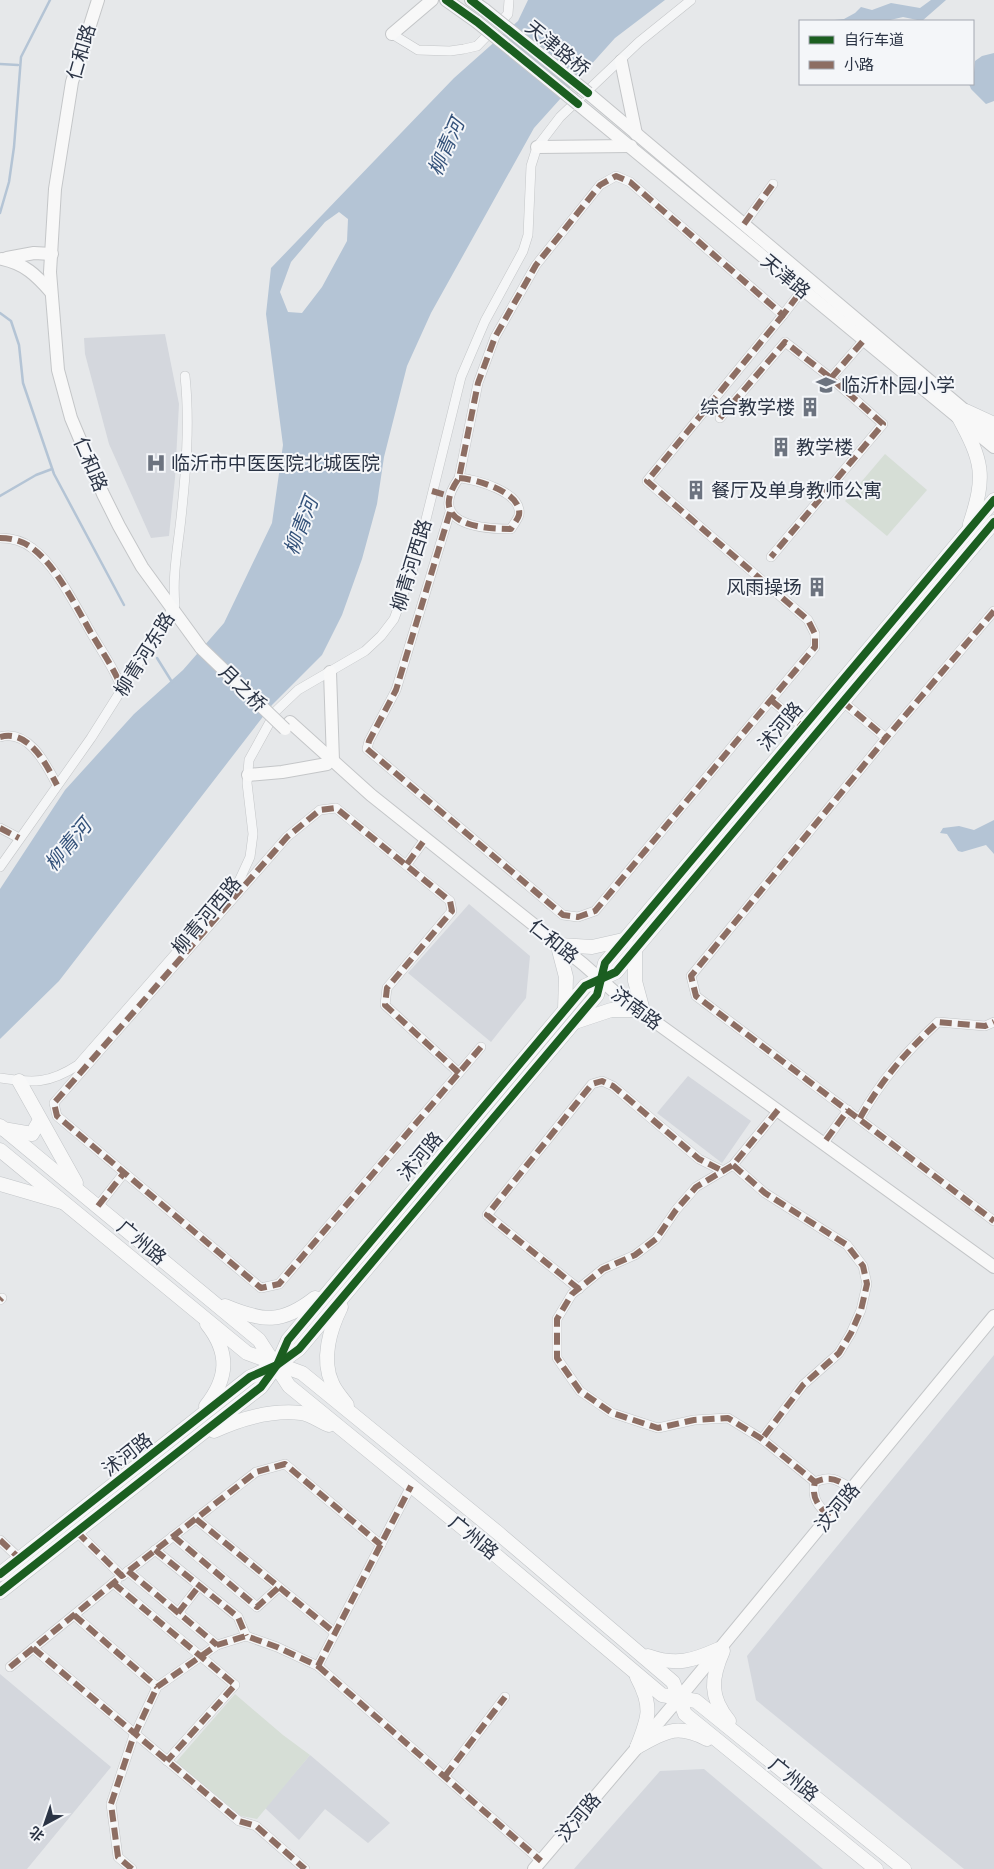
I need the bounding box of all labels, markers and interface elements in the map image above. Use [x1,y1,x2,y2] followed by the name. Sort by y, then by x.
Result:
[521,16,594,81] street label: 天津路桥
[799,20,974,85] legend
[63,22,100,83] street label: 仁和路
[844,31,904,49] text: 自行车道
[844,56,874,74] text: 小路
[423,111,471,179] water label: 柳青河
[756,249,815,304] street label: 天津路
[815,374,837,396] school or university icon: 临沂朴园小学
[841,374,955,397] place label: 临沂朴园小学
[700,396,795,419] place label: 综合教学楼
[799,396,821,418] building icon: 综合教学楼
[69,433,112,495] street label: 仁和路
[770,436,792,458] building icon: 教学楼
[796,436,853,459] place label: 教学楼
[145,452,167,474] hospital icon: 临沂市中医医院北城医院
[171,452,380,475] place label: 临沂市中医医院北城医院
[685,479,707,501] building icon: 餐厅及单身教师公寓
[711,479,882,502] place label: 餐厅及单身教师公寓
[279,490,324,558] water label: 柳青河
[387,516,436,614] street label: 柳青河西路
[726,576,802,599] place label: 风雨操场
[806,576,828,598] building icon: 风雨操场
[109,608,179,701] street label: 柳青河东路
[214,660,271,716] street label: 月之桥
[753,697,808,756] street label: 沭河路
[40,811,99,876] water label: 柳青河
[167,872,246,959] street label: 柳青河西路
[524,915,583,968] street label: 仁和路
[607,982,666,1035] street label: 济南路
[393,1127,448,1186] street label: 沭河路
[112,1215,171,1270] street label: 广州路
[98,1428,157,1481] street label: 沭河路
[810,1478,865,1537] street label: 汶河路
[444,1511,503,1564] street label: 广州路
[764,1753,823,1806] street label: 广州路
[551,1788,606,1847] street label: 汶河路
[20,1799,70,1849] north arrow
[25,1823,48,1845] text: 北

